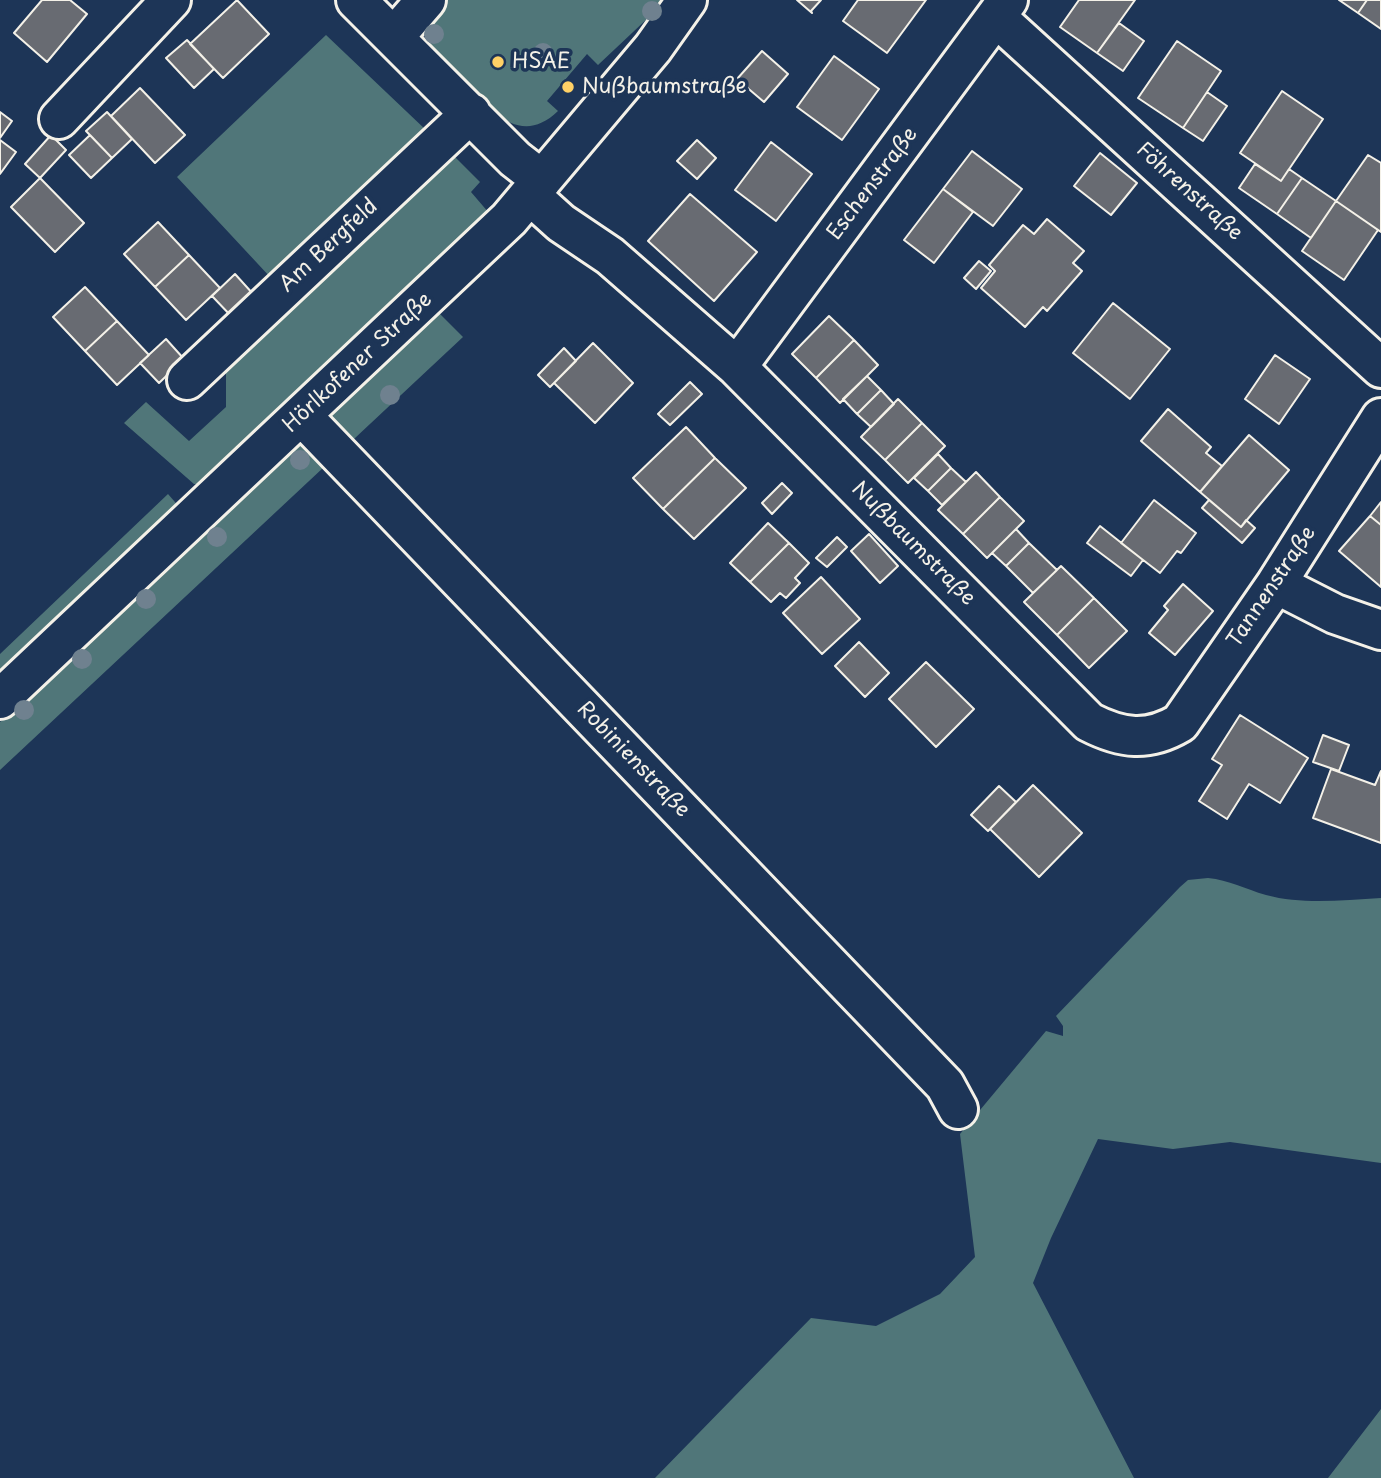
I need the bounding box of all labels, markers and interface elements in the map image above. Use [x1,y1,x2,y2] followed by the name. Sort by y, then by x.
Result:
[512,49,570,75] place label: HSAE
[490,54,506,70] marker: HSAE
[582,74,747,100] place label: Nußbaumstraße
[560,79,576,95] marker: Nußbaumstraße
[823,123,923,245] street label: Eschenstraße
[1131,138,1247,246] street label: Föhrenstraße
[275,194,383,298] street label: Am Bergfeld
[279,288,437,438] street label: Hörlkofener Straße
[846,477,980,611] street label: Nußbaumstraße
[1222,522,1322,652] street label: Tannenstraße
[571,697,695,823] street label: Robinienstraße

